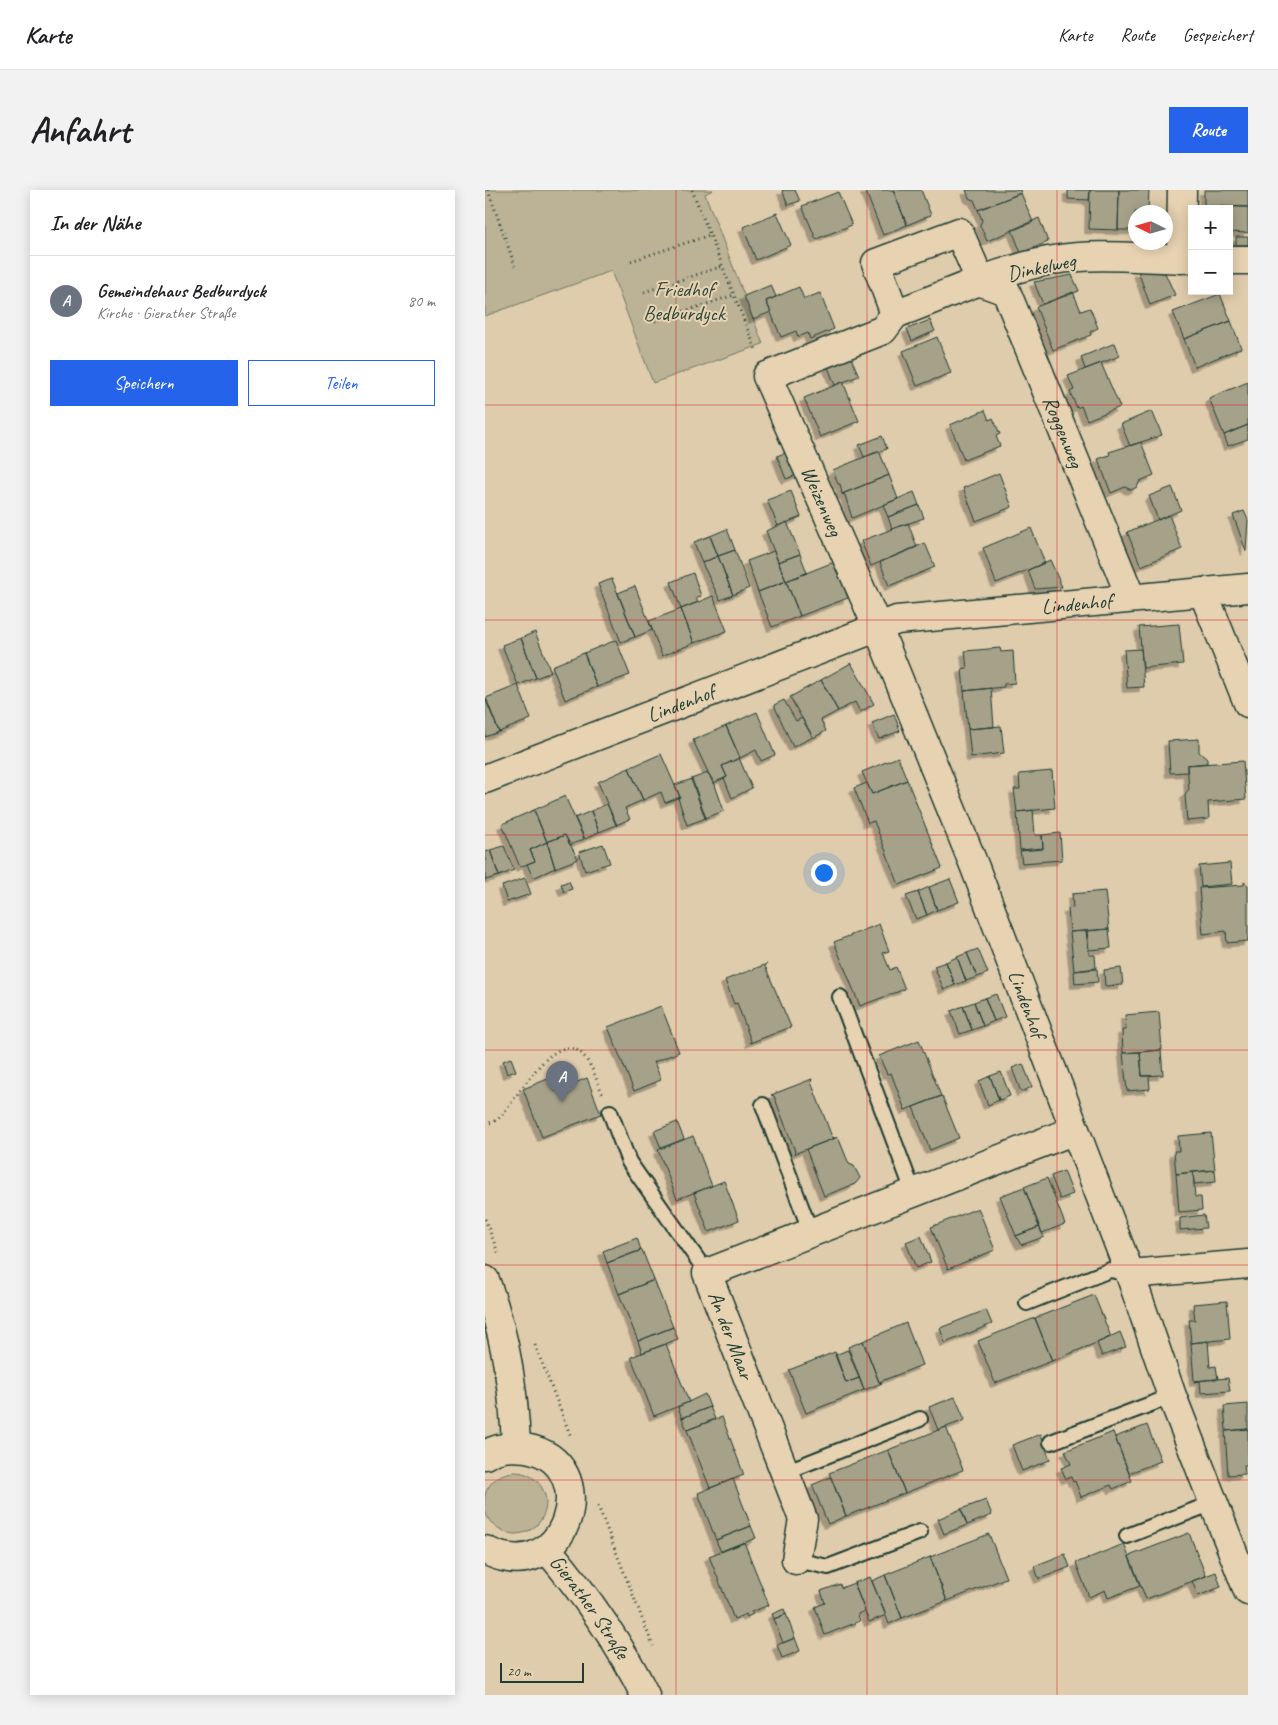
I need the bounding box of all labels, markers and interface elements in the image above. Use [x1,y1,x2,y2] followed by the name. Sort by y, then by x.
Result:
[25,20,72,50] text: Karte
[1058,24,1093,46] text: Karte
[1121,24,1155,46] text: Route
[1183,24,1253,46] text: Gespeichert
[1169,107,1248,153] button: Route
[30,108,130,153] text: Anfahrt
[1128,205,1173,250] north arrow
[1188,205,1233,295] map controls
[1188,205,1233,250] button: +
[50,210,140,236] text: In der Nähe
[1005,247,1079,287] street label: Dinkelweg
[1188,250,1233,295] button: −
[643,276,727,326] park label: Friedhof Bedburdyck
[97,279,266,303] text: Gemeindehaus Bedburdyck
[62,291,70,311] text: A
[408,291,435,311] text: 80 m
[97,303,235,323] text: Kirche · Gierather Straße
[50,360,238,406] button: Speichern
[248,360,435,406] button: Teilen
[1037,392,1090,473] street label: Roggenweg
[795,462,850,542] street label: Weizenweg
[1040,587,1117,620] street label: Lindenhof
[643,677,722,728] street label: Lindenhof
[811,860,837,886] your location
[1002,966,1053,1045] street label: Lindenhof
[546,1061,578,1102] pin: A
[702,1287,761,1385] street label: An der Maar
[544,1549,637,1665] street label: Gierather Straße
[500,1660,584,1683] scale bar
[507,1663,531,1680] text: 20 m

